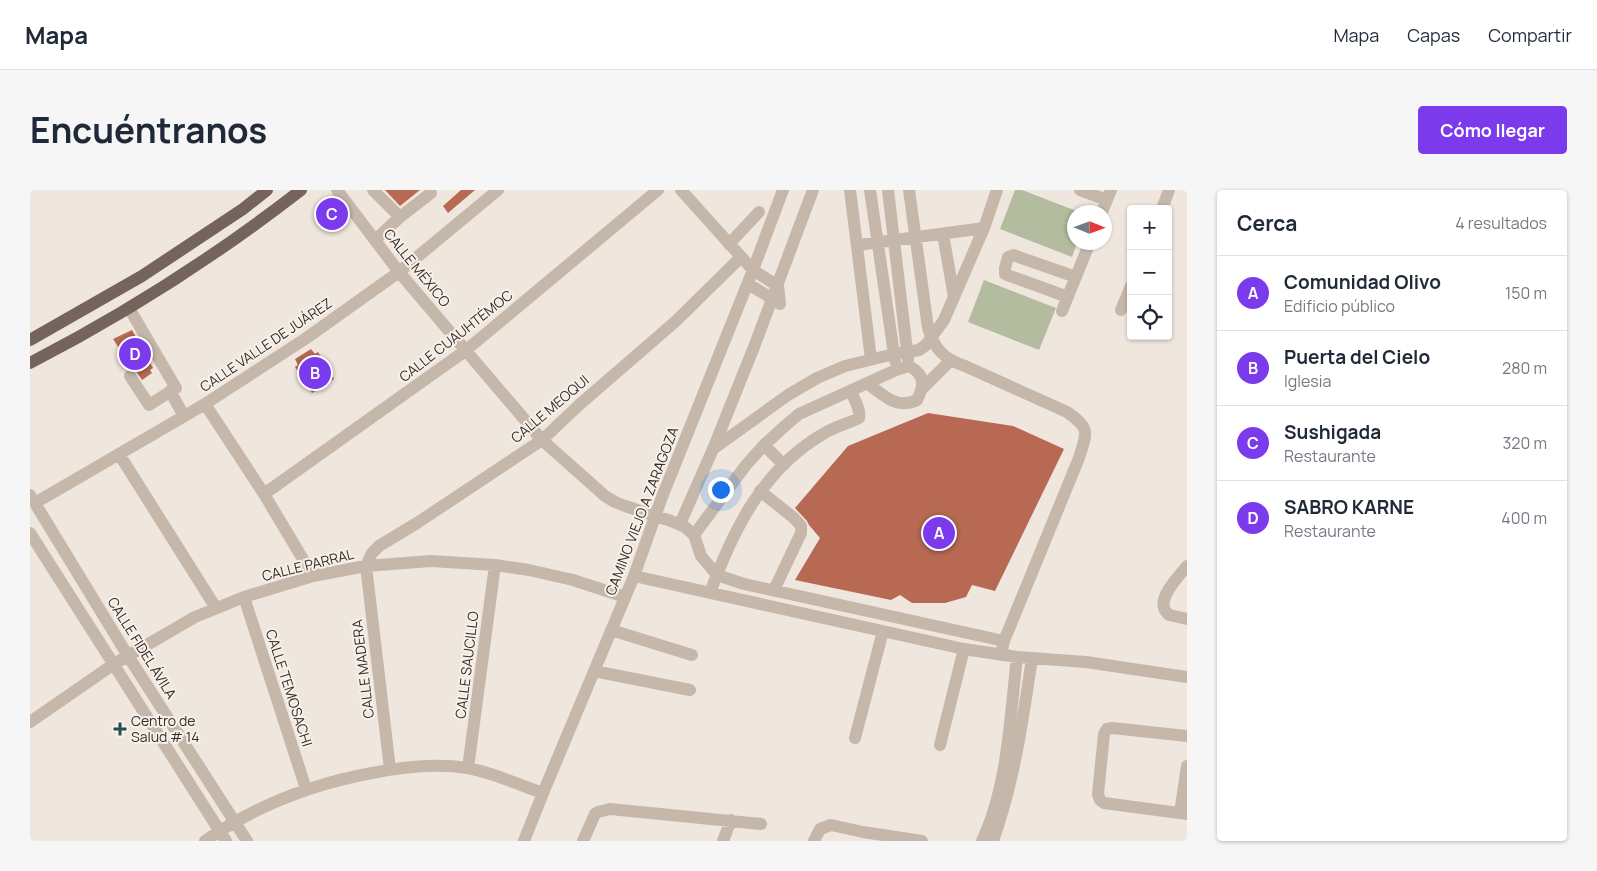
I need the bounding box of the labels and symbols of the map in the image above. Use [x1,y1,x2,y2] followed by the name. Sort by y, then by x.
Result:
[316,195,348,233] pin: C
[1067,205,1112,250] north arrow
[380,225,455,311] street label: CALLE MÉXICO
[395,285,516,386] street label: CALLE CUAUHTÉMOC
[196,293,335,396] street label: CALLE VALLE DE JUÁREZ
[119,335,151,373] pin: D
[299,354,331,392] pin: B
[507,370,593,447] street label: CALLE MEOQUI
[601,424,683,598] street label: CAMINO VIEJO A ZARAGOZA
[708,477,734,503] your location
[923,514,955,552] pin: A
[260,544,356,585] street label: CALLE PARRAL
[104,593,181,702] street label: CALLE FIDEL ÁVILA
[450,610,483,720] street label: CALLE SAUCILLO
[347,618,378,720] street label: CALLE MADERA
[262,627,317,749] street label: CALLE TEMOSACHI
[131,711,200,746] place label: Centro de Salud # 14
[113,722,127,736] marker: Centro de Salud # 14

